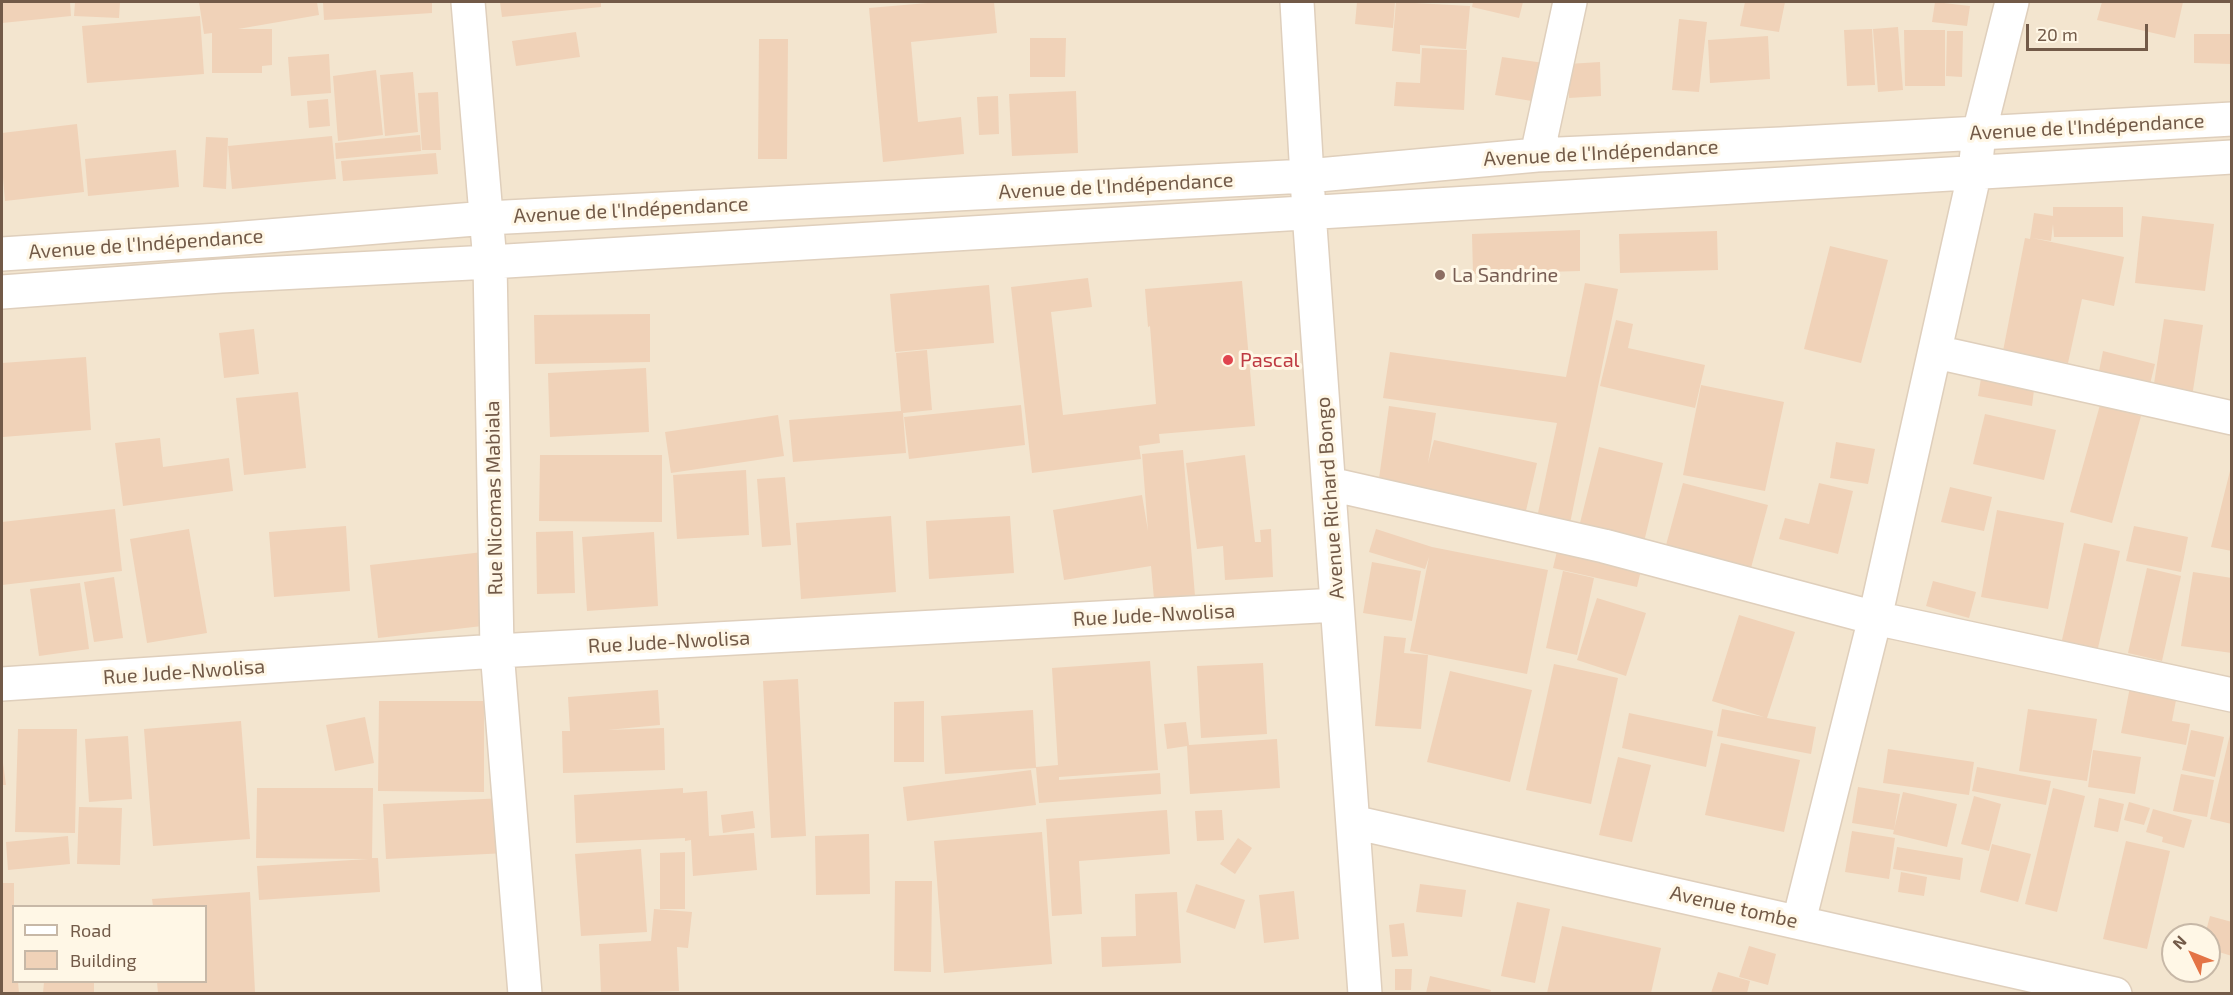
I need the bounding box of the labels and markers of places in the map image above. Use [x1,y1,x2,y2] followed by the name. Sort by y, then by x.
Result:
[1452,263,1558,287] place label: La Sandrine
[1433,268,1447,282] marker: La Sandrine
[1240,348,1300,372] place label: Pascal
[1221,353,1235,367] marker: Pascal

